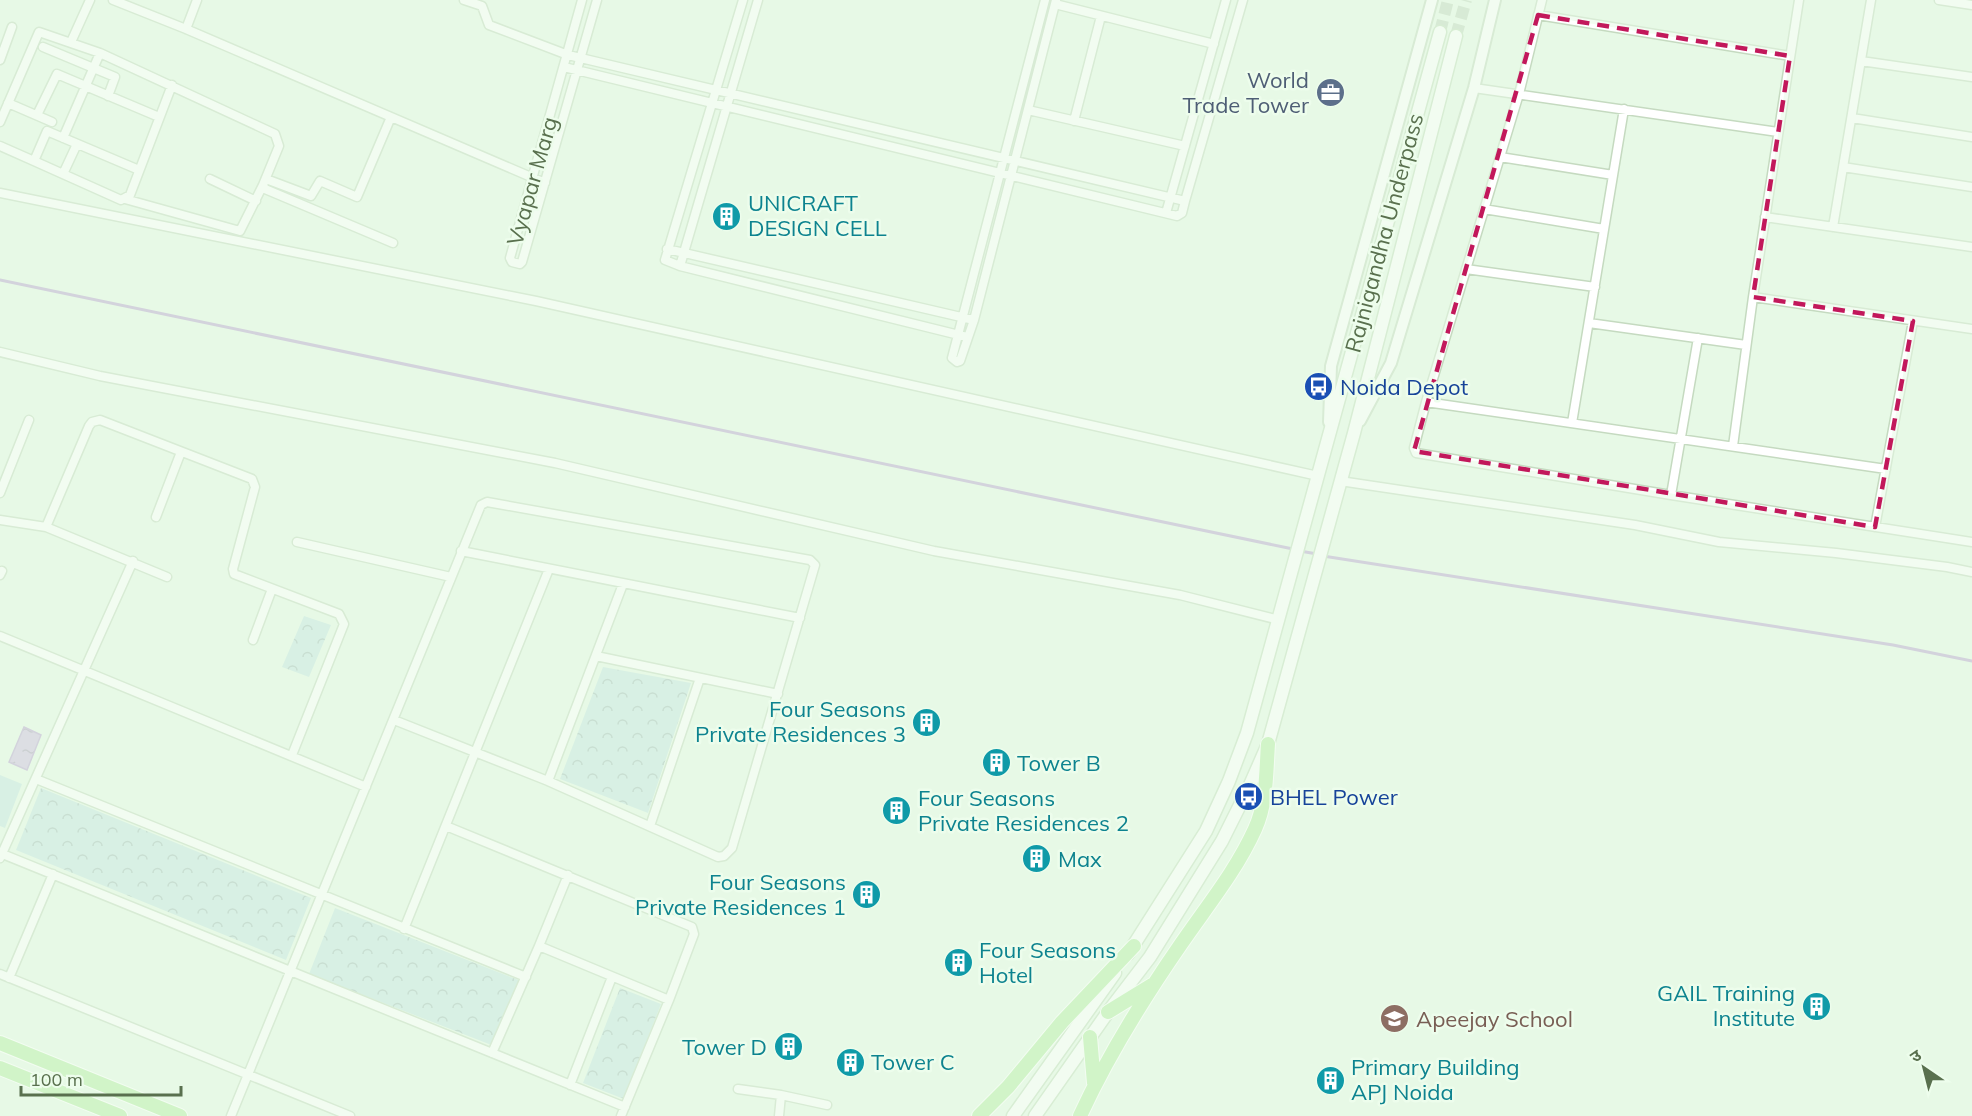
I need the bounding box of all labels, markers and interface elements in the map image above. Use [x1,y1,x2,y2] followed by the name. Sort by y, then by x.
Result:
[1182,66,1309,119] place label: World Trade Tower
[1314,77,1346,109] office icon: World Trade Tower
[1339,110,1429,356] street label: Rajnigandha Underpass
[500,113,564,249] street label: Vyapar Marg
[748,189,887,242] place label: UNICRAFT DESIGN CELL
[711,200,743,232] building icon: UNICRAFT DESIGN CELL
[1303,371,1335,403] bus stop icon: Noida Depot
[1340,373,1468,401] place label: Noida Depot
[695,695,906,748] place label: Four Seasons Private Residences 3
[911,706,943,738] building icon: Four Seasons Private Residences 3
[980,747,1012,779] building icon: Tower B
[1017,749,1101,777] place label: Tower B
[1233,781,1265,813] bus stop icon: BHEL Power
[1270,783,1398,811] place label: BHEL Power
[918,784,1129,837] place label: Four Seasons Private Residences 2
[881,795,913,827] building icon: Four Seasons Private Residences 2
[1021,843,1053,875] building icon: Max
[1058,845,1102,873] place label: Max
[635,868,846,921] place label: Four Seasons Private Residences 1
[851,879,883,911] building icon: Four Seasons Private Residences 1
[979,936,1116,989] place label: Four Seasons Hotel
[942,947,974,979] building icon: Four Seasons Hotel
[1657,979,1795,1032] place label: GAIL Training Institute
[1800,990,1832,1022] building icon: GAIL Training Institute
[1379,1003,1411,1035] school or university icon: Apeejay School
[1416,1005,1573,1033] place label: Apeejay School
[772,1031,804,1063] building icon: Tower D
[682,1033,767,1061] place label: Tower D
[1894,1038,1954,1098] north arrow
[1906,1044,1925,1067] text: उ
[834,1046,866,1078] building icon: Tower C
[871,1048,955,1076] place label: Tower C
[1351,1053,1520,1106] place label: Primary Building APJ Noida
[21,1059,182,1097] scale bar
[1314,1064,1346,1096] building icon: Primary Building APJ Noida
[30,1068,83,1091] text: 100 m

